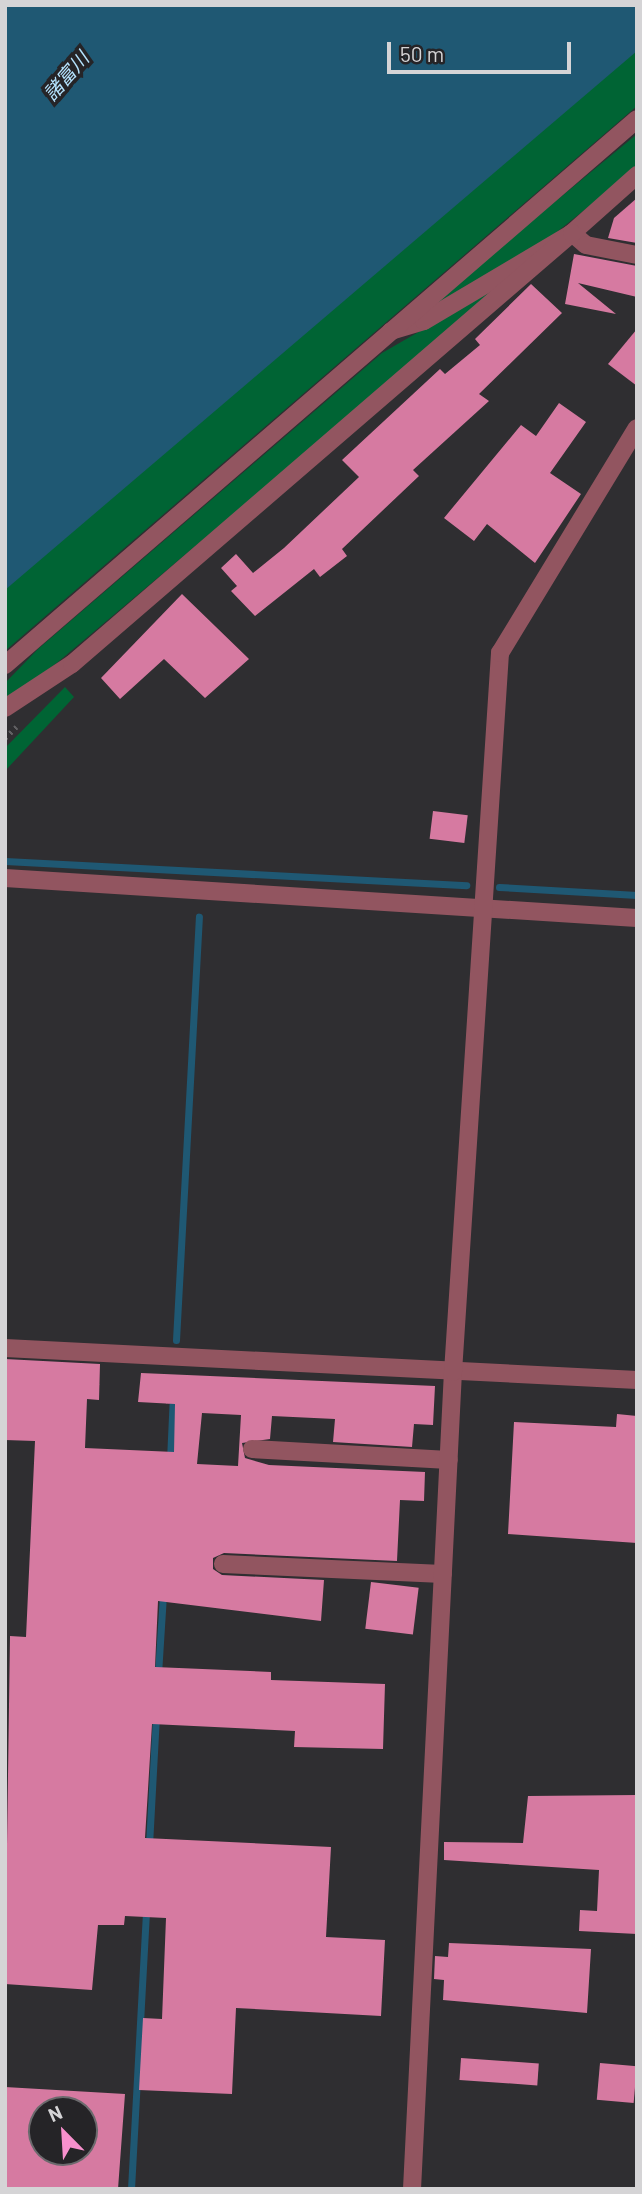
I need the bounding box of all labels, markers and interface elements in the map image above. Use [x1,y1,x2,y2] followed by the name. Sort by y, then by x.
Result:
[390,28,574,72] scale bar
[400,41,444,66] text: 50 m
[39,47,93,105] water label: 諸富川
[28,2096,98,2166] north arrow
[45,2100,66,2126] text: N

